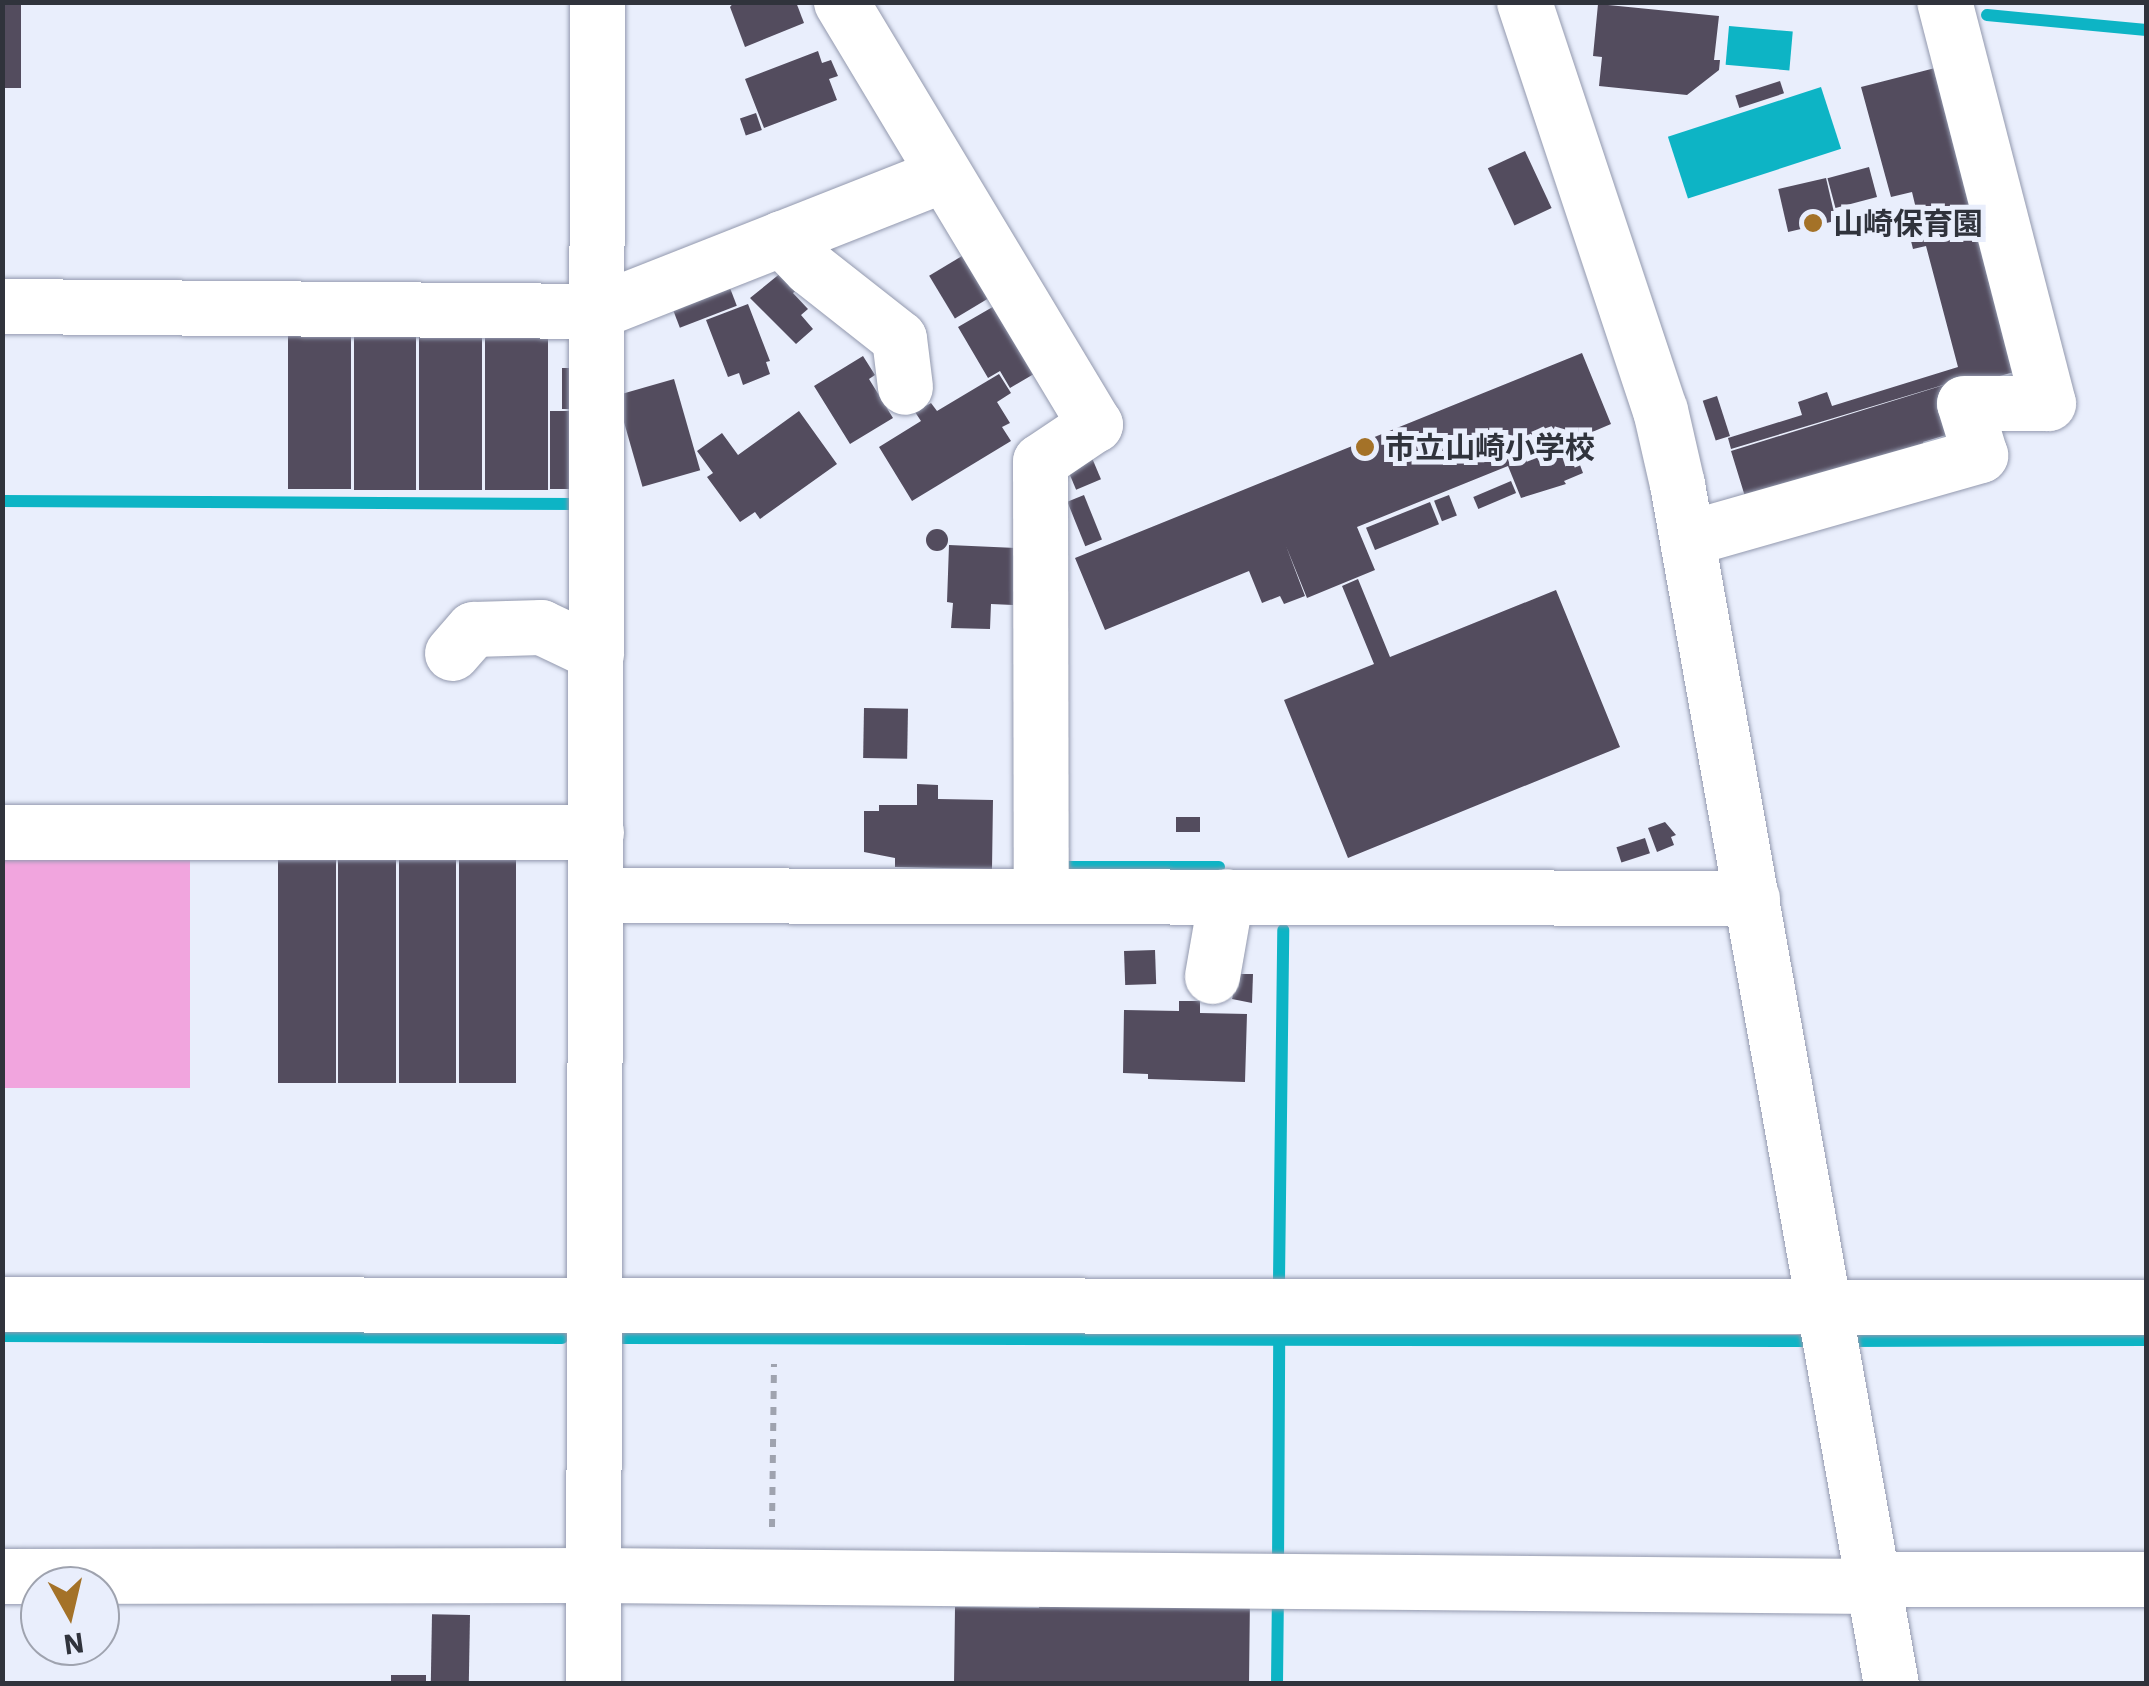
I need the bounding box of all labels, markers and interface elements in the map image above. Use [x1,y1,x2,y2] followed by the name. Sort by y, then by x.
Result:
[1833,205,1983,241] place label: 山崎保育園
[1802,212,1824,234] marker: 山崎保育園
[1385,429,1595,465] place label: 市立山崎小学校
[1354,436,1376,458] marker: 市立山崎小学校
[20,1566,120,1666] north arrow
[61,1624,87,1664] text: N

